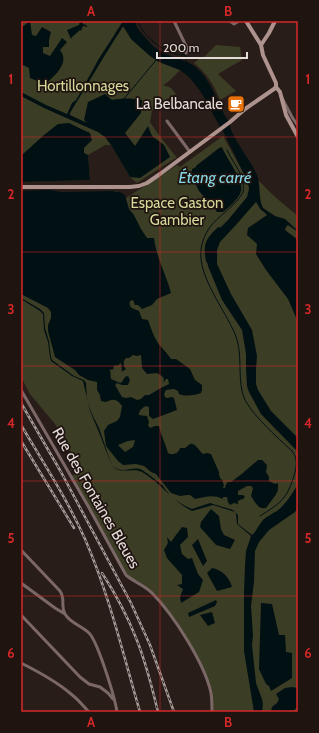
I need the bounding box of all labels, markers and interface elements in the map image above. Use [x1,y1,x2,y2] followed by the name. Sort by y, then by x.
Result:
[87,3,96,19] text: A
[224,3,232,19] text: B
[157,34,247,60] scale bar
[163,40,199,55] text: 200 m
[9,71,13,87] text: 1
[306,71,310,87] text: 1
[37,77,129,95] park label: Hortillonnages
[226,94,246,114] cafe icon: La Belbancale
[136,95,223,113] place label: La Belbancale
[179,167,251,187] water label: Étang carré
[8,186,15,202] text: 2
[305,186,312,202] text: 2
[131,194,223,229] park label: Espace Gaston Gambier
[7,301,15,317] text: 3
[304,301,312,317] text: 3
[7,415,15,431] text: 4
[304,415,312,431] text: 4
[48,424,144,572] street label: Rue des Fontaines Bleues
[8,530,15,546] text: 5
[305,530,312,546] text: 5
[7,645,15,661] text: 6
[304,645,312,661] text: 6
[87,714,96,730] text: A
[224,714,232,730] text: B

